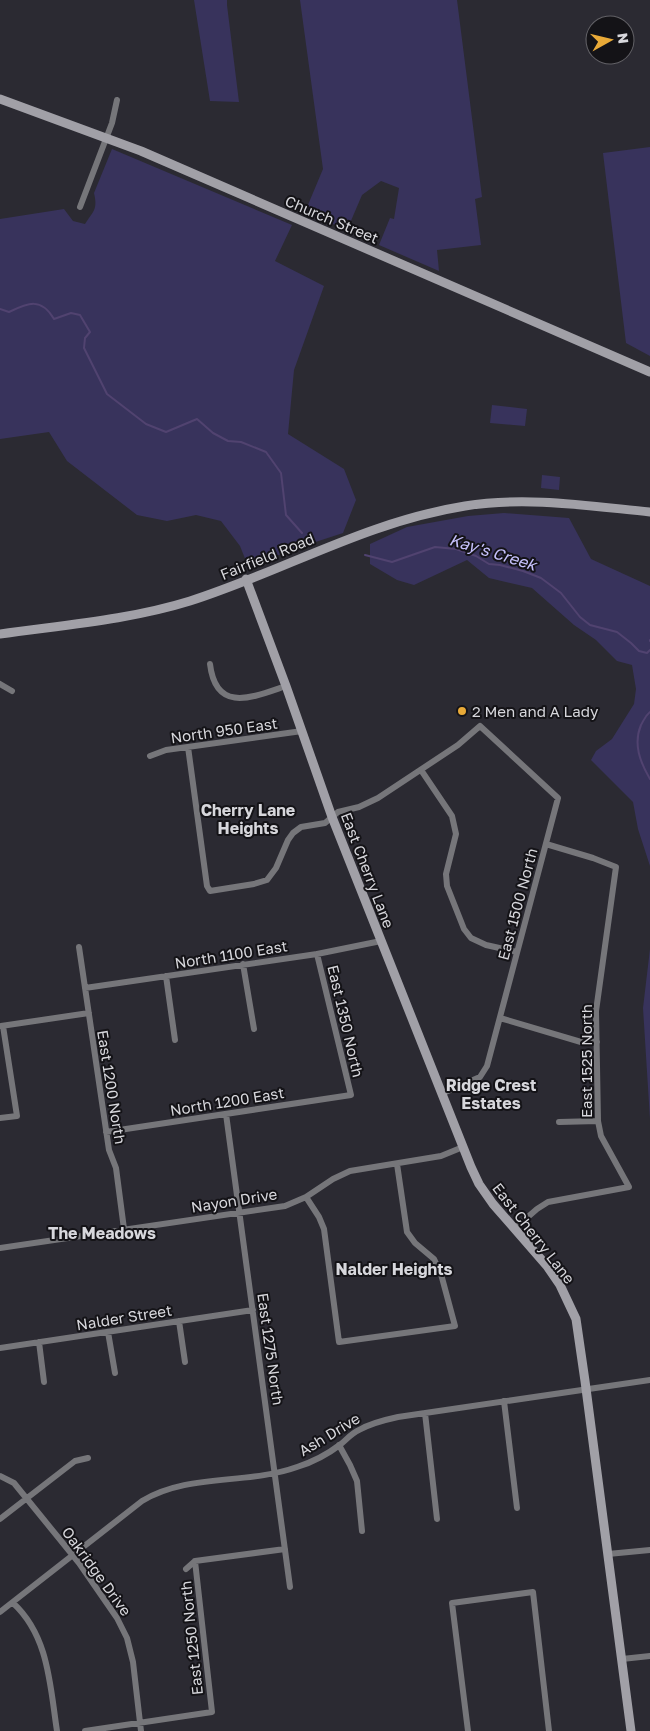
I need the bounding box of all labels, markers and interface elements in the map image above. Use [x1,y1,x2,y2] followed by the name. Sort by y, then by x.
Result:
[585,15,635,65] north arrow
[614,32,633,45] text: N
[283,191,381,247] street label: Church Street
[217,529,317,583] street label: Fairfield Road
[447,529,541,575] water label: Kay's Creek
[472,702,599,720] place label: 2 Men and A Lady
[456,705,468,717] marker: 2 Men and A Lady
[169,714,279,746] street label: North 950 East
[201,800,295,838] district label: Cherry Lane Heights
[338,809,398,931] street label: East Cherry Lane
[493,846,541,962] street label: East 1500 North
[173,936,289,972] street label: North 1100 East
[324,963,368,1079] street label: East 1350 North
[577,1004,595,1118] street label: East 1525 North
[94,1029,130,1145] street label: East 1200 North
[446,1075,536,1113] district label: Ridge Crest Estates
[169,1083,285,1119] street label: North 1200 East
[489,1179,579,1287] street label: East Cherry Lane
[190,1184,279,1216] street label: Nayon Drive
[48,1223,156,1243] district label: The Meadows
[335,1259,453,1279] district label: Nalder Heights
[254,1292,288,1406] street label: East 1275 North
[75,1301,173,1333] street label: Nalder Street
[295,1409,363,1459] street label: Ash Drive
[59,1523,136,1619] street label: Oakridge Drive
[176,1580,206,1696] street label: East 1250 North

